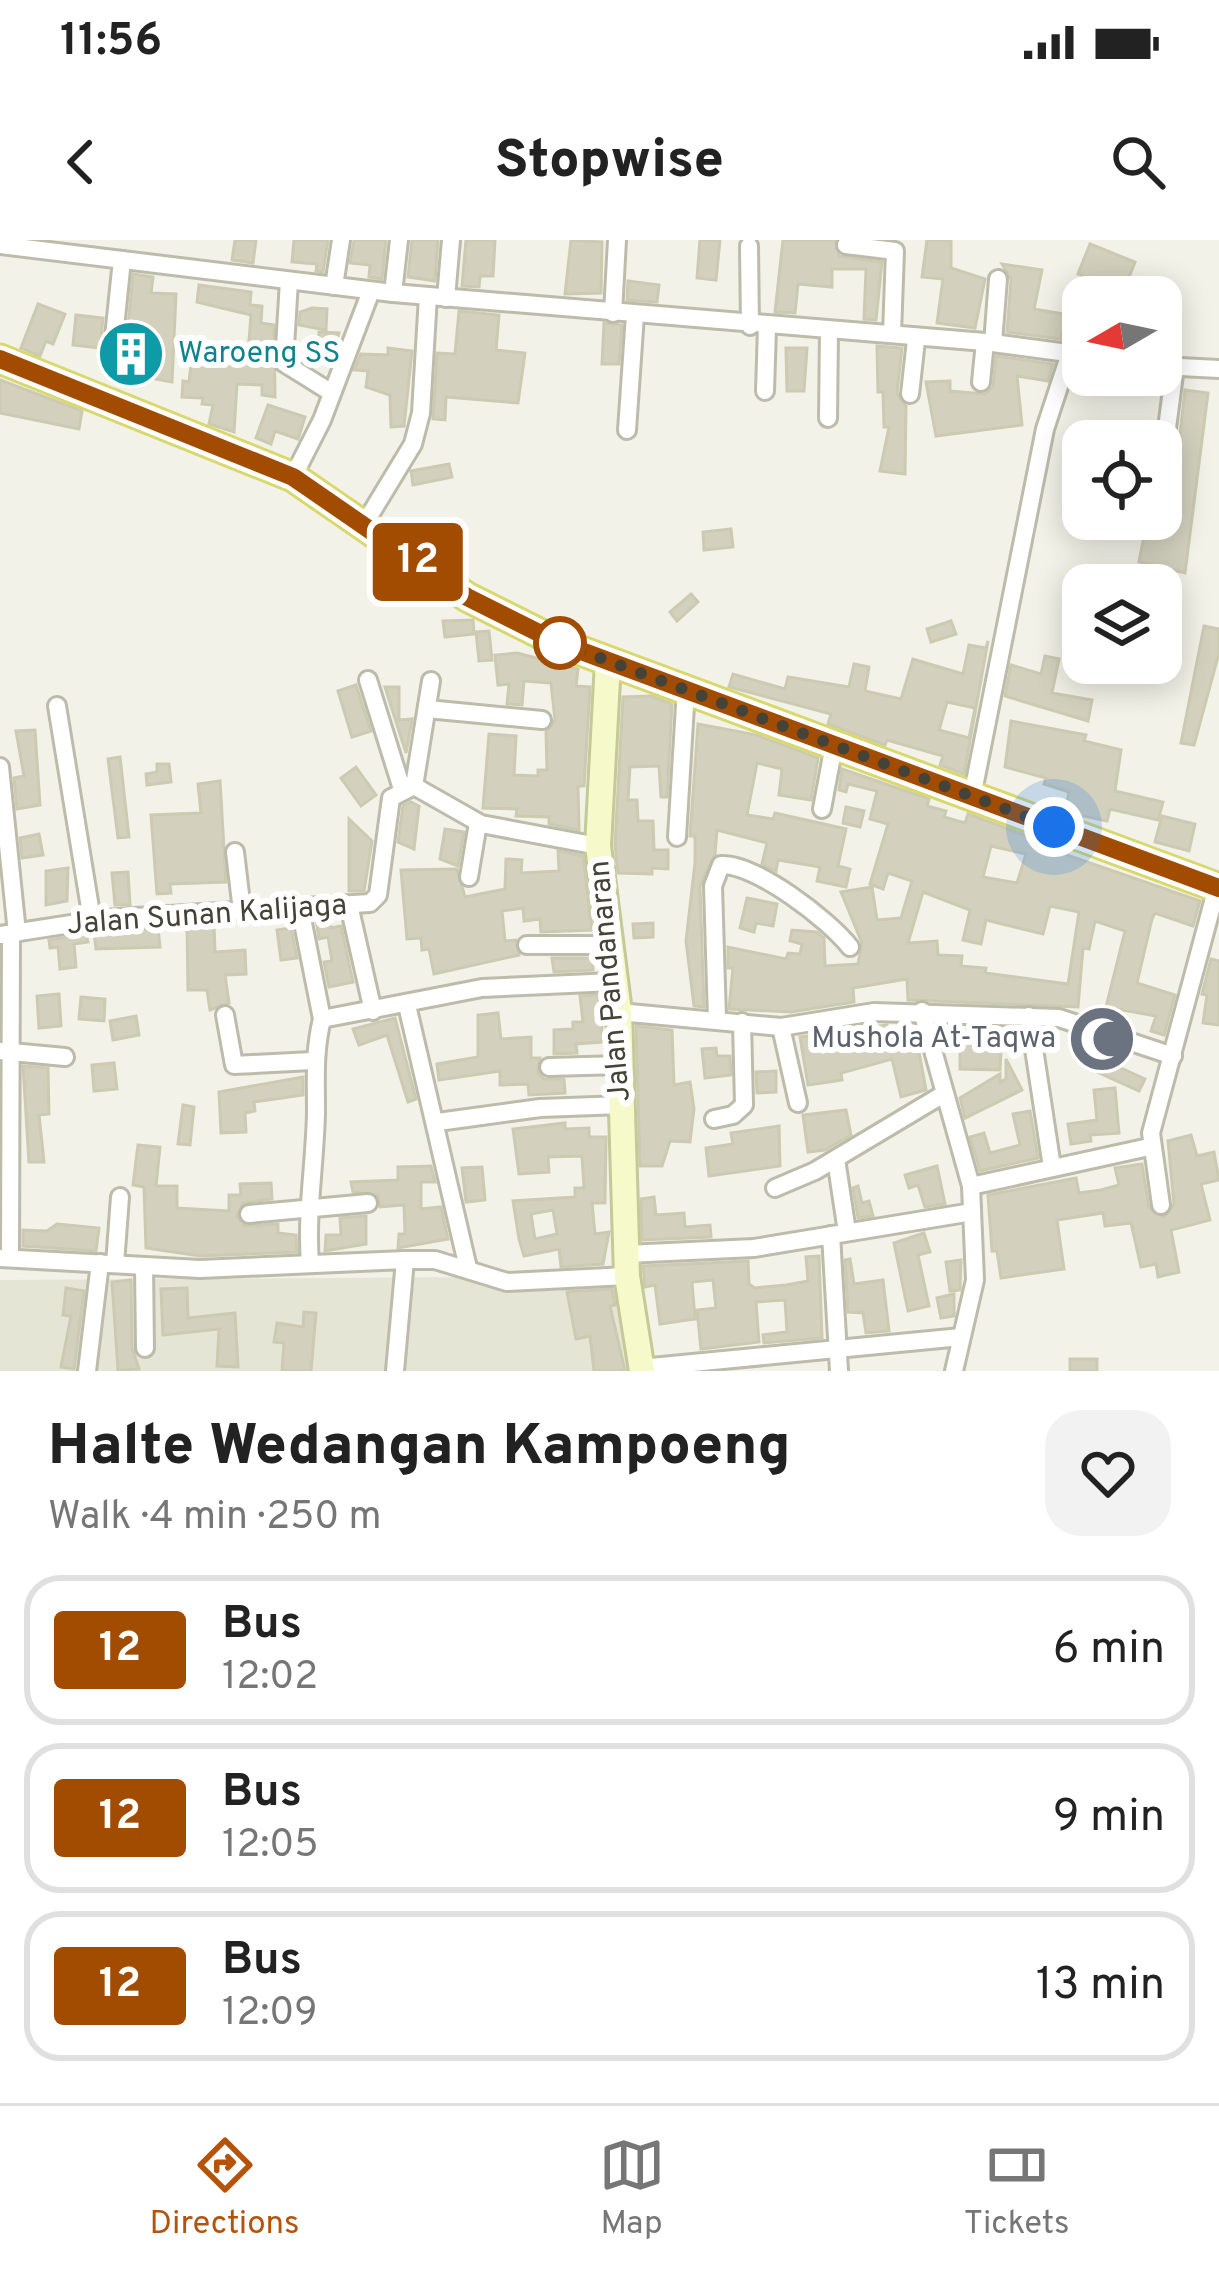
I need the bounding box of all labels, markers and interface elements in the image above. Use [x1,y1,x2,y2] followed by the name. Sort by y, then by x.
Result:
[60,14,162,71] text: 11:56
[495,128,724,197] text: Stopwise
[48,129,114,195] icon: back
[1105,129,1171,195] icon: search
[1062,276,1182,396] north arrow
[1062,276,1182,684] map controls
[96,319,166,389] building icon: Waroeng SS
[178,336,340,373] place label: Waroeng SS
[1062,420,1182,540] button: locate
[364,523,472,601] line badge: 12
[397,535,439,588] text: 12
[1062,564,1182,684] button: layers
[535,618,585,668] unlabelled marker
[1024,797,1084,857] your location
[582,859,640,1103] street label: Jalan Pandanaran
[66,888,348,944] street label: Jalan Sunan Kalijaga
[1067,1004,1137,1074] mosque icon: Mushola At-Taqwa
[811,1021,1056,1058] place label: Mushola At-Taqwa
[1045,1410,1171,1536] button: heart
[48,1413,791,1485] text: Halte Wedangan Kampoeng
[48,1494,381,1543] text: Walk · 4 min · 250 m
[222,1597,302,1654] text: Bus
[1053,1622,1165,1679] text: 6 min
[99,1623,141,1676] text: 12
[222,1654,318,1703] text: 12:02
[222,1765,302,1822] text: Bus
[1053,1790,1165,1847] text: 9 min
[99,1791,141,1844] text: 12
[222,1822,318,1871] text: 12:05
[222,1933,302,1990] text: Bus
[1036,1958,1165,2015] text: 13 min
[99,1959,141,2012] text: 12
[222,1990,318,2039] text: 12:09
[150,2132,299,2246] tab: Directions
[599,2132,665,2246] tab: Map
[964,2132,1069,2246] tab: Tickets

